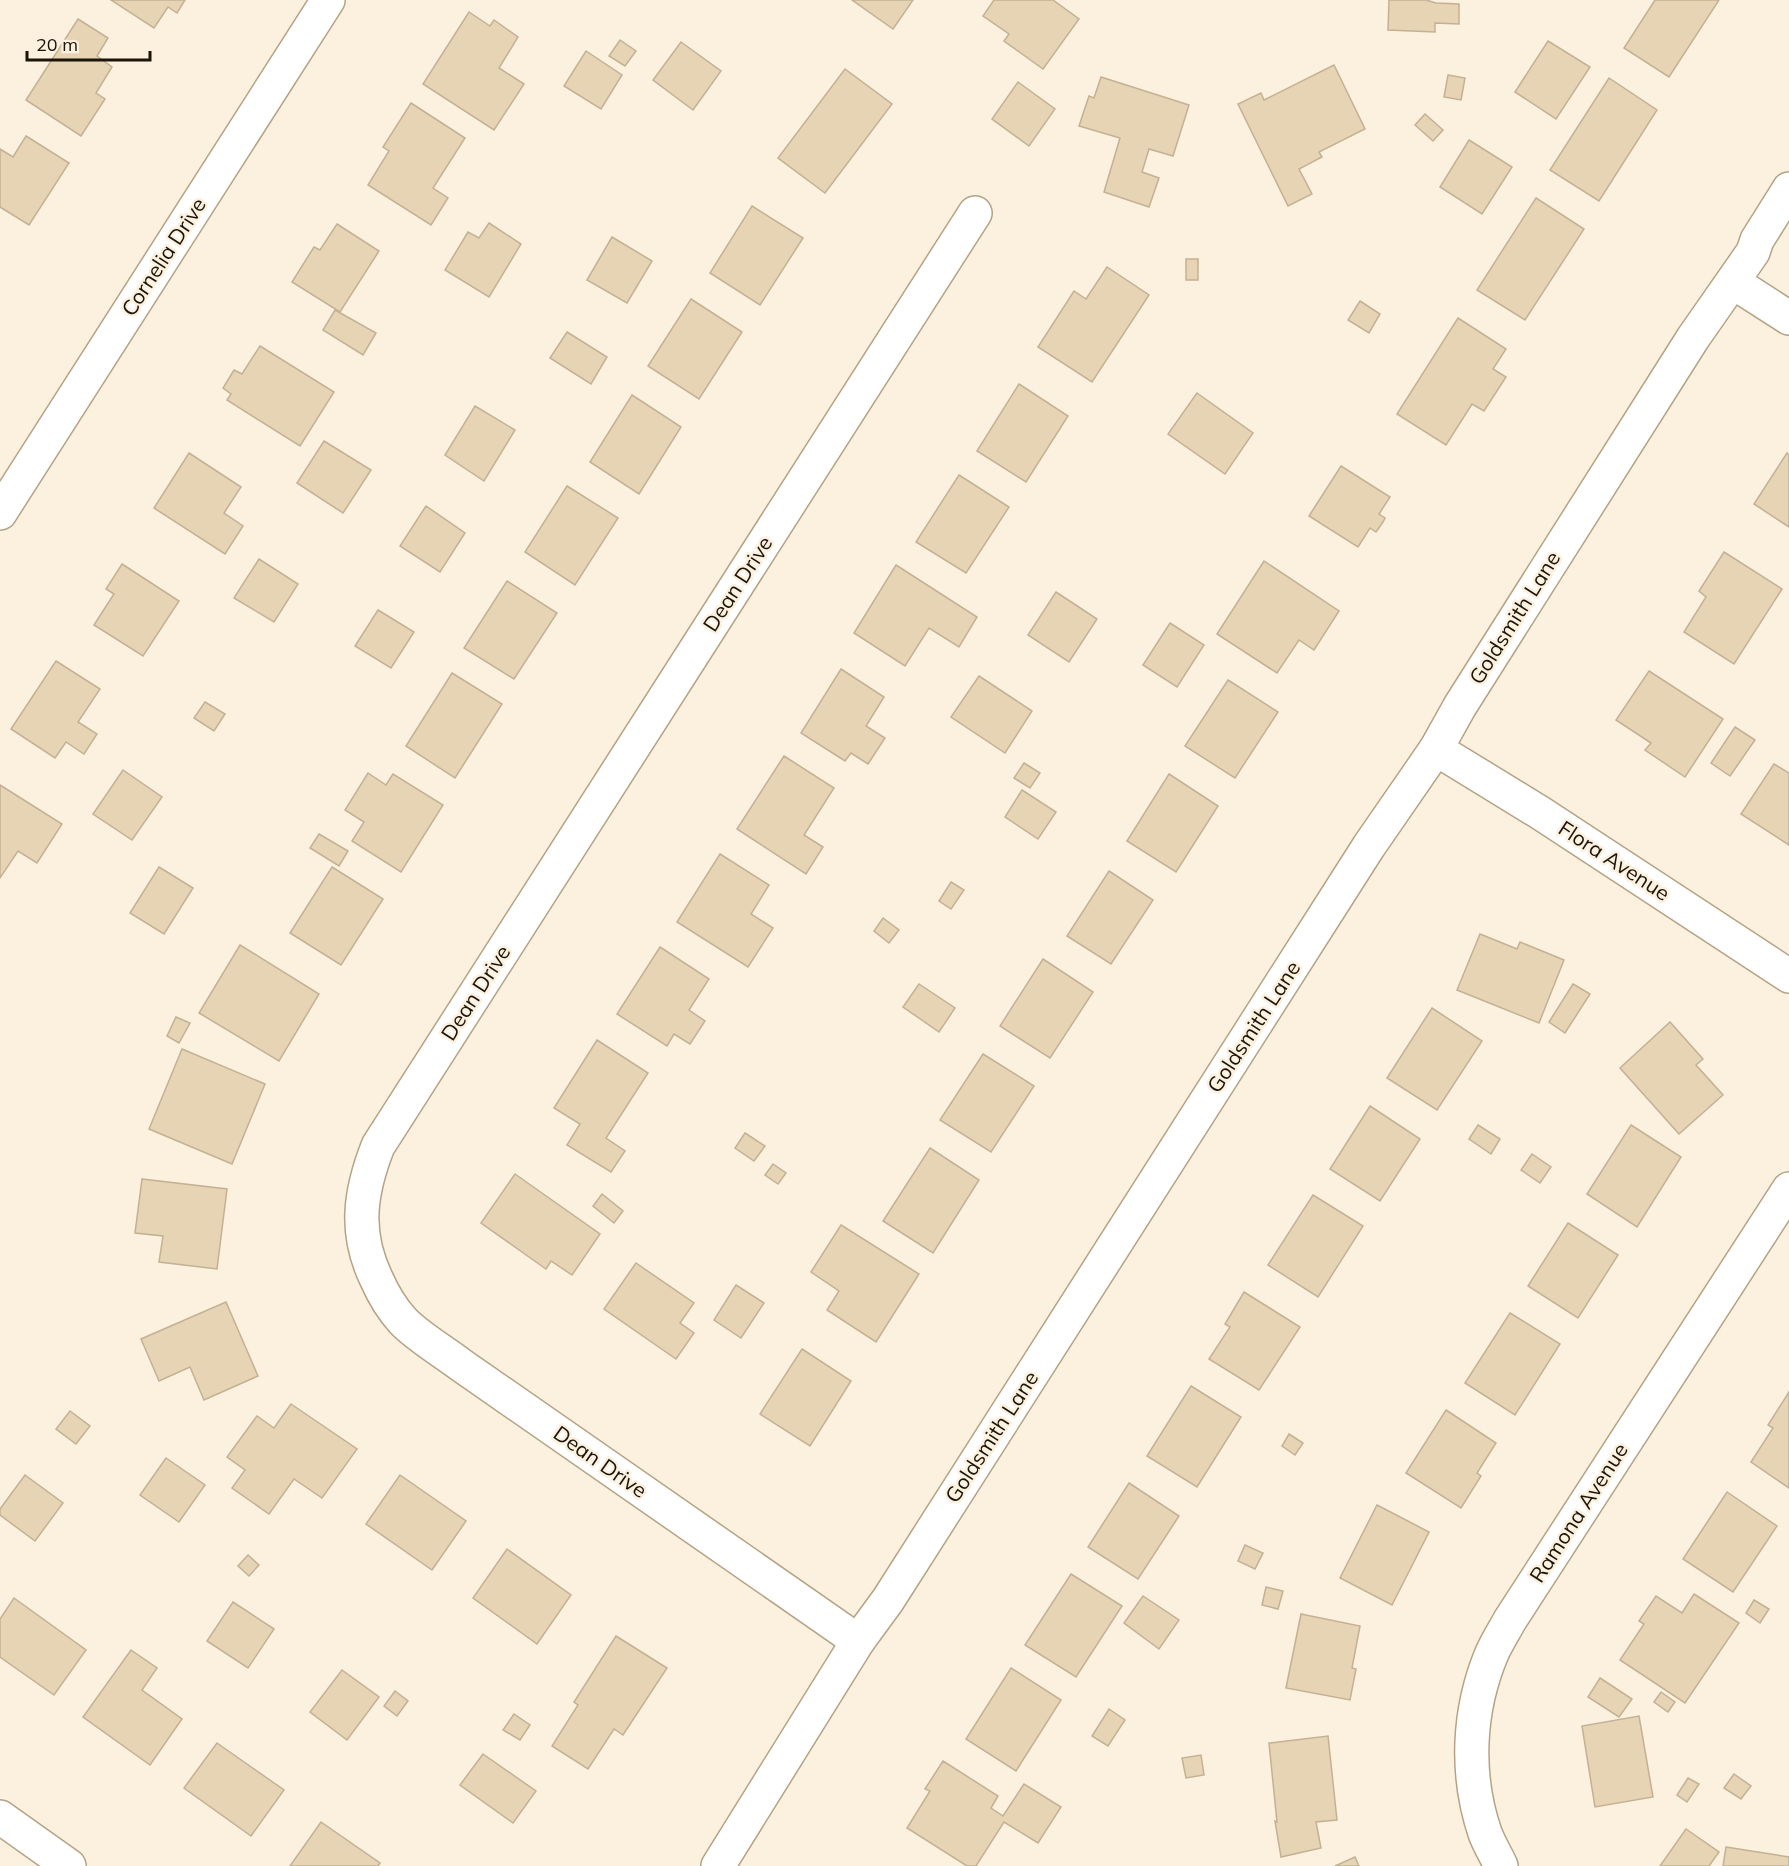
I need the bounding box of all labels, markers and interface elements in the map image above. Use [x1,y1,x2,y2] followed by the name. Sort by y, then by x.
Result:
[27,24,150,62] scale bar
[36,33,78,56] text: 20 m
[115,192,211,320] street label: Cornelia Drive
[697,531,778,636] street label: Dean Drive
[1463,546,1565,689] street label: Goldsmith Lane
[1554,815,1675,906] street label: Flora Avenue
[435,940,516,1045] street label: Dean Drive
[1201,956,1305,1097] street label: Goldsmith Lane
[939,1366,1043,1507] street label: Goldsmith Lane
[549,1419,652,1503] street label: Dean Drive
[1523,1438,1633,1587] street label: Ramona Avenue

